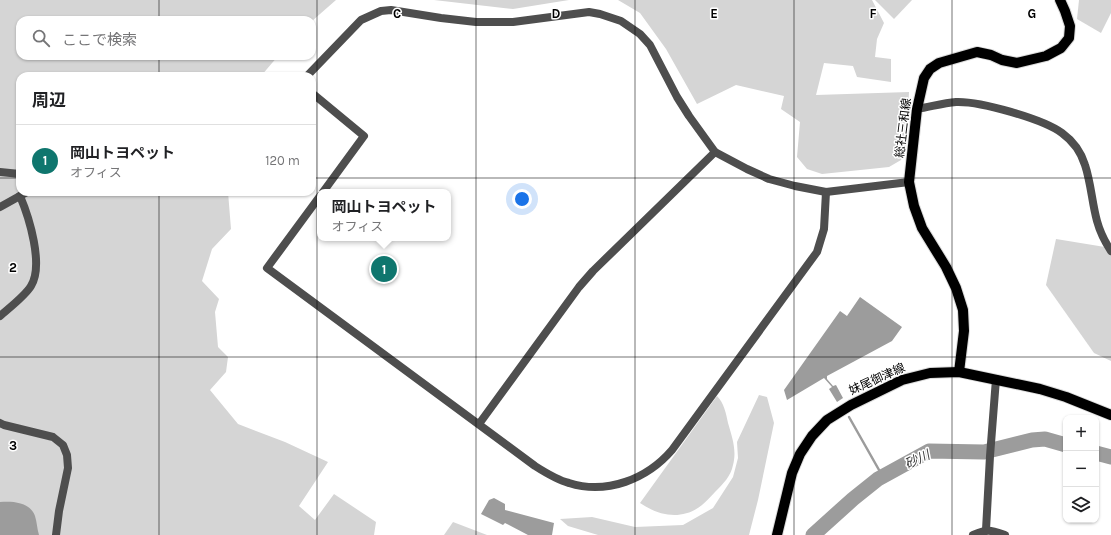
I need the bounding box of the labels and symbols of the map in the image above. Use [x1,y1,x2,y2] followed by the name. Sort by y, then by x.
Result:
[393,6,401,21] text: C
[552,6,561,21] text: D
[710,6,718,21] text: E
[869,6,877,21] text: F
[1028,6,1036,21] text: G
[892,97,914,159] street label: 総社三和線
[512,189,532,209] your location
[371,254,397,284] pin: 1
[9,260,17,275] text: 2
[847,360,907,398] street label: 妹尾御津線
[9,438,17,453] text: 3
[902,446,934,472] water label: 砂川

